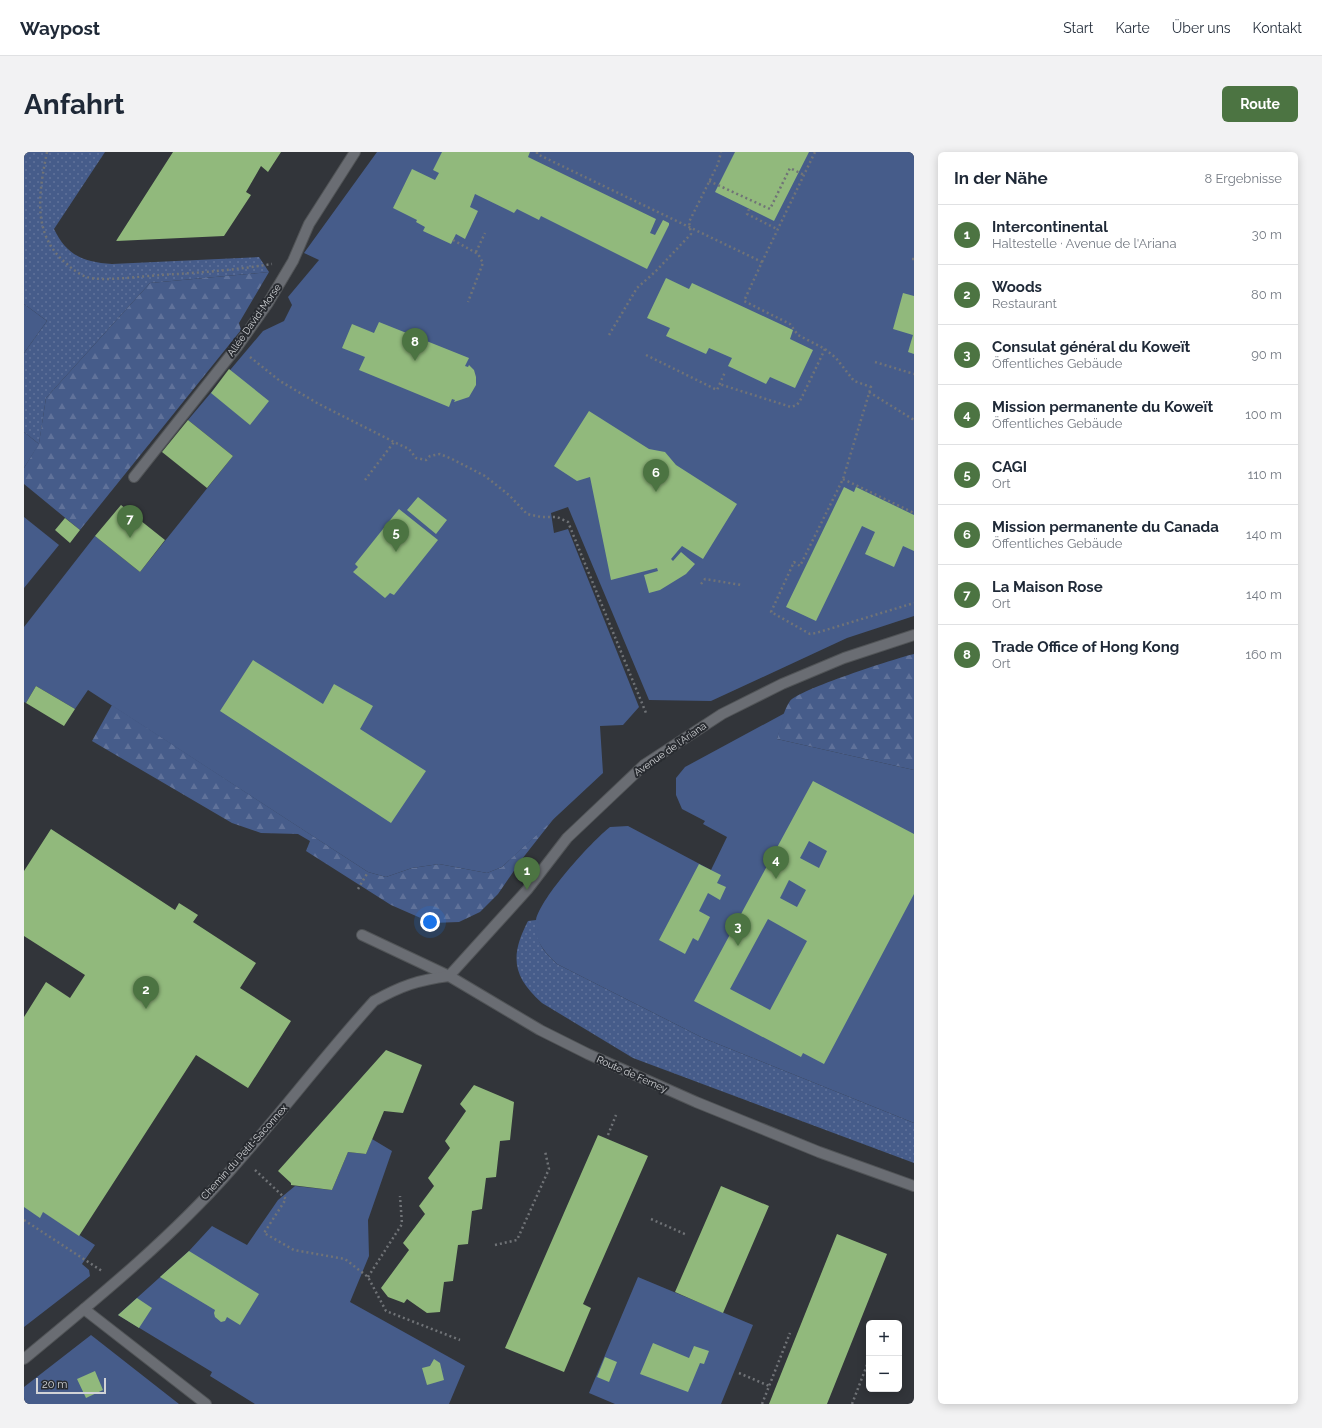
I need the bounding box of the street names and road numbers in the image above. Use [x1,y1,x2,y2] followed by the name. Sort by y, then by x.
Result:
[225,282,283,358] street label: Allée David-Morse
[632,720,708,778] street label: Avenue de l'Ariana
[595,1053,670,1095] street label: Route de Ferney
[199,1102,289,1202] street label: Chemin du Petit-Saconnex

